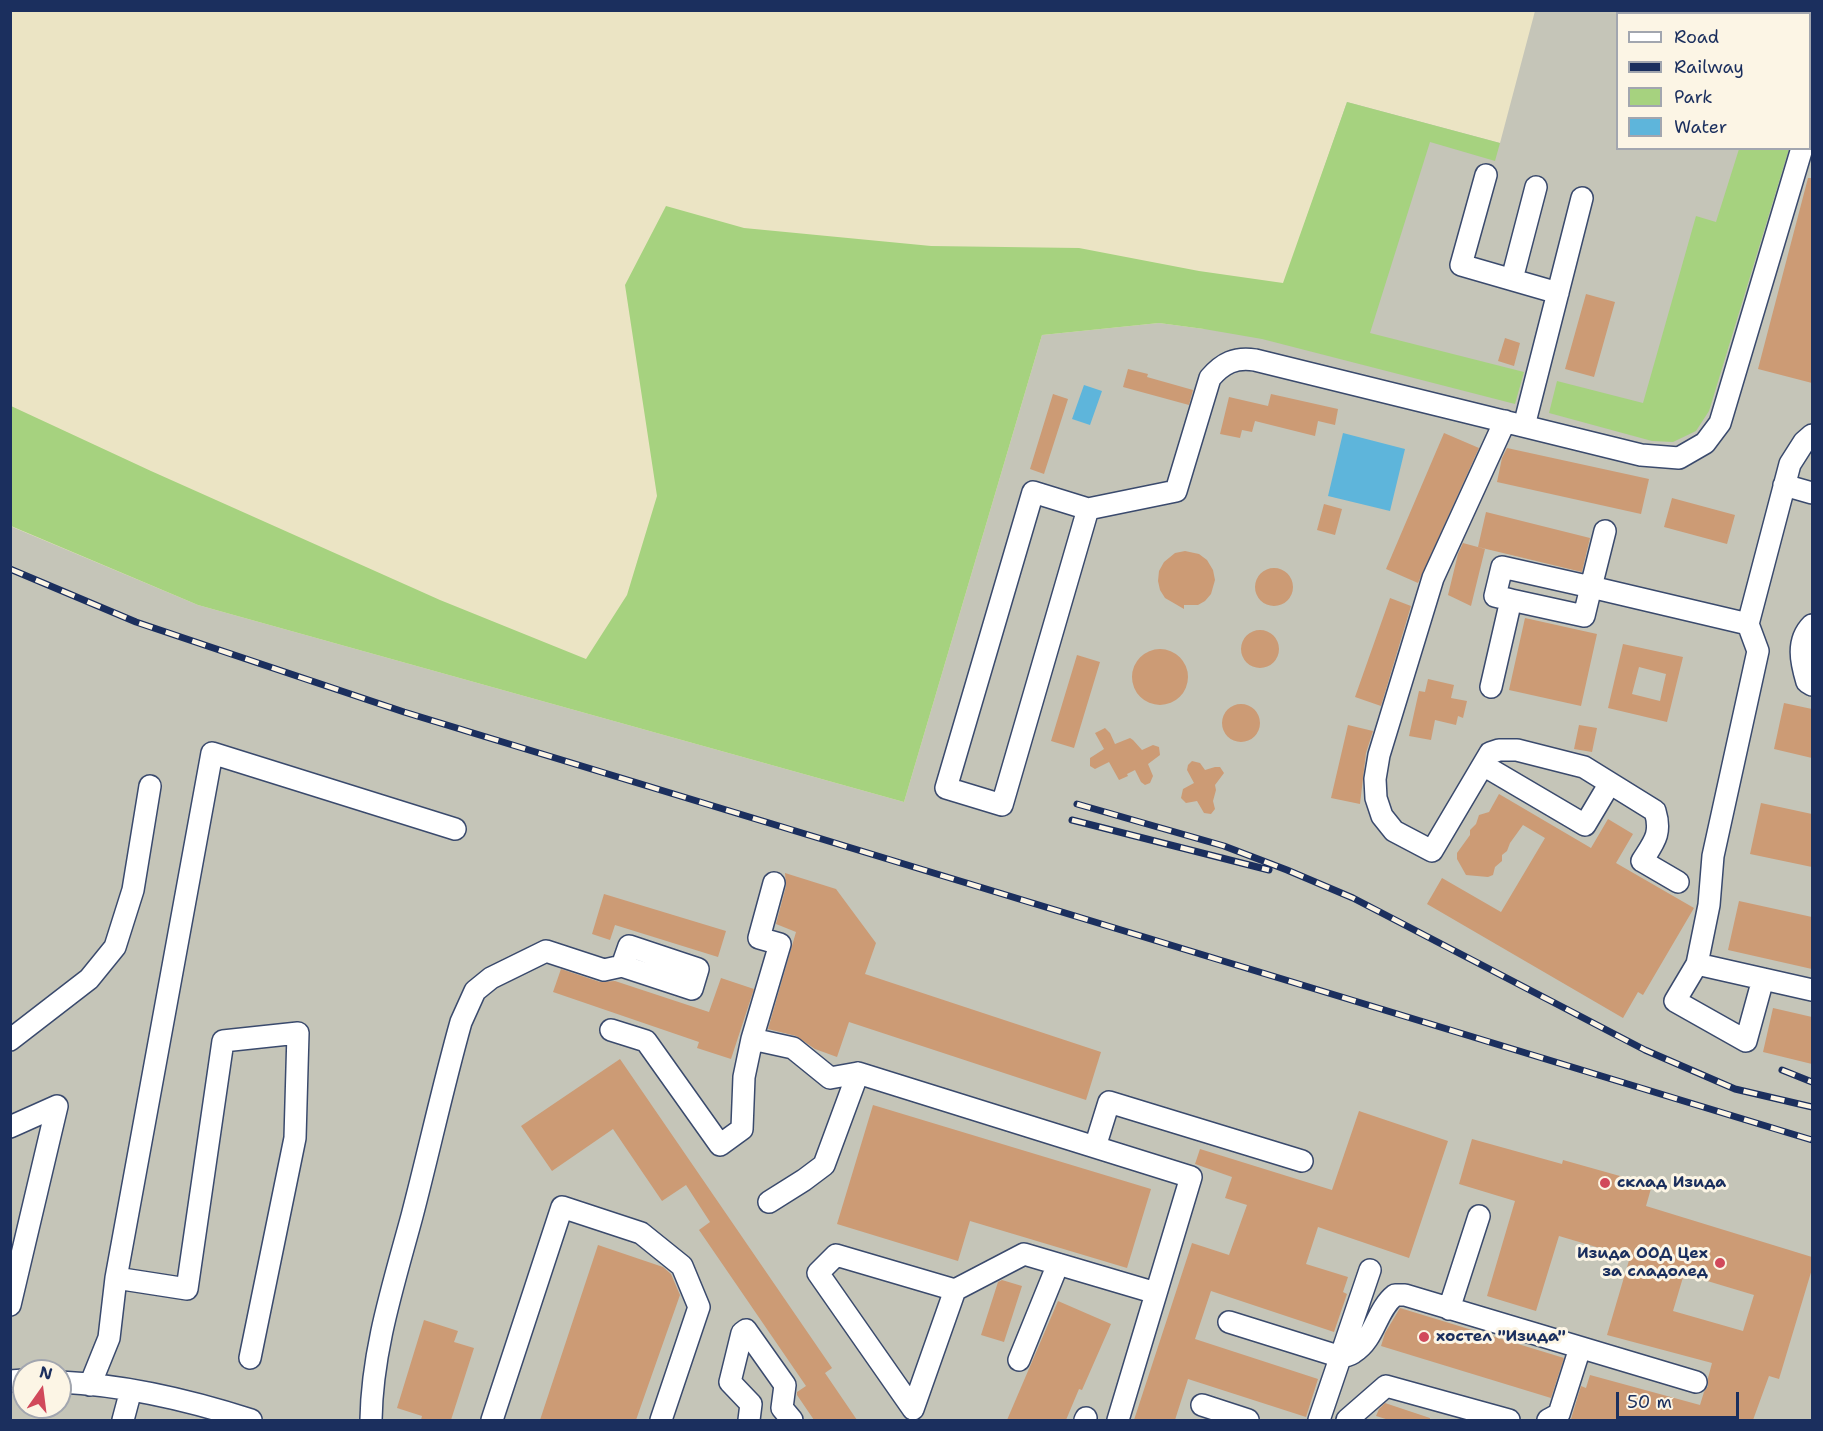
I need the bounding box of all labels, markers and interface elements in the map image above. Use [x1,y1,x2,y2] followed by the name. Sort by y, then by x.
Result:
[1616,12,1811,150] legend
[1674,25,1719,49] text: Road
[1674,55,1744,79] text: Railway
[1674,85,1713,109] text: Park
[1674,115,1727,139] text: Water
[1617,1173,1726,1193] place label: склад Изида
[1598,1176,1612,1190] marker: склад Изида
[1577,1244,1708,1282] place label: Изида ООД Цех за сладолед
[1713,1256,1727,1270] marker: Изида ООД Цех за сладолед
[1436,1327,1566,1347] place label: хостел "Изида"
[1417,1330,1431,1344] marker: хостел "Изида"
[12,1359,72,1419] north arrow
[37,1361,55,1385] text: N
[1619,1380,1742,1418] scale bar
[1627,1390,1672,1414] text: 50 m

